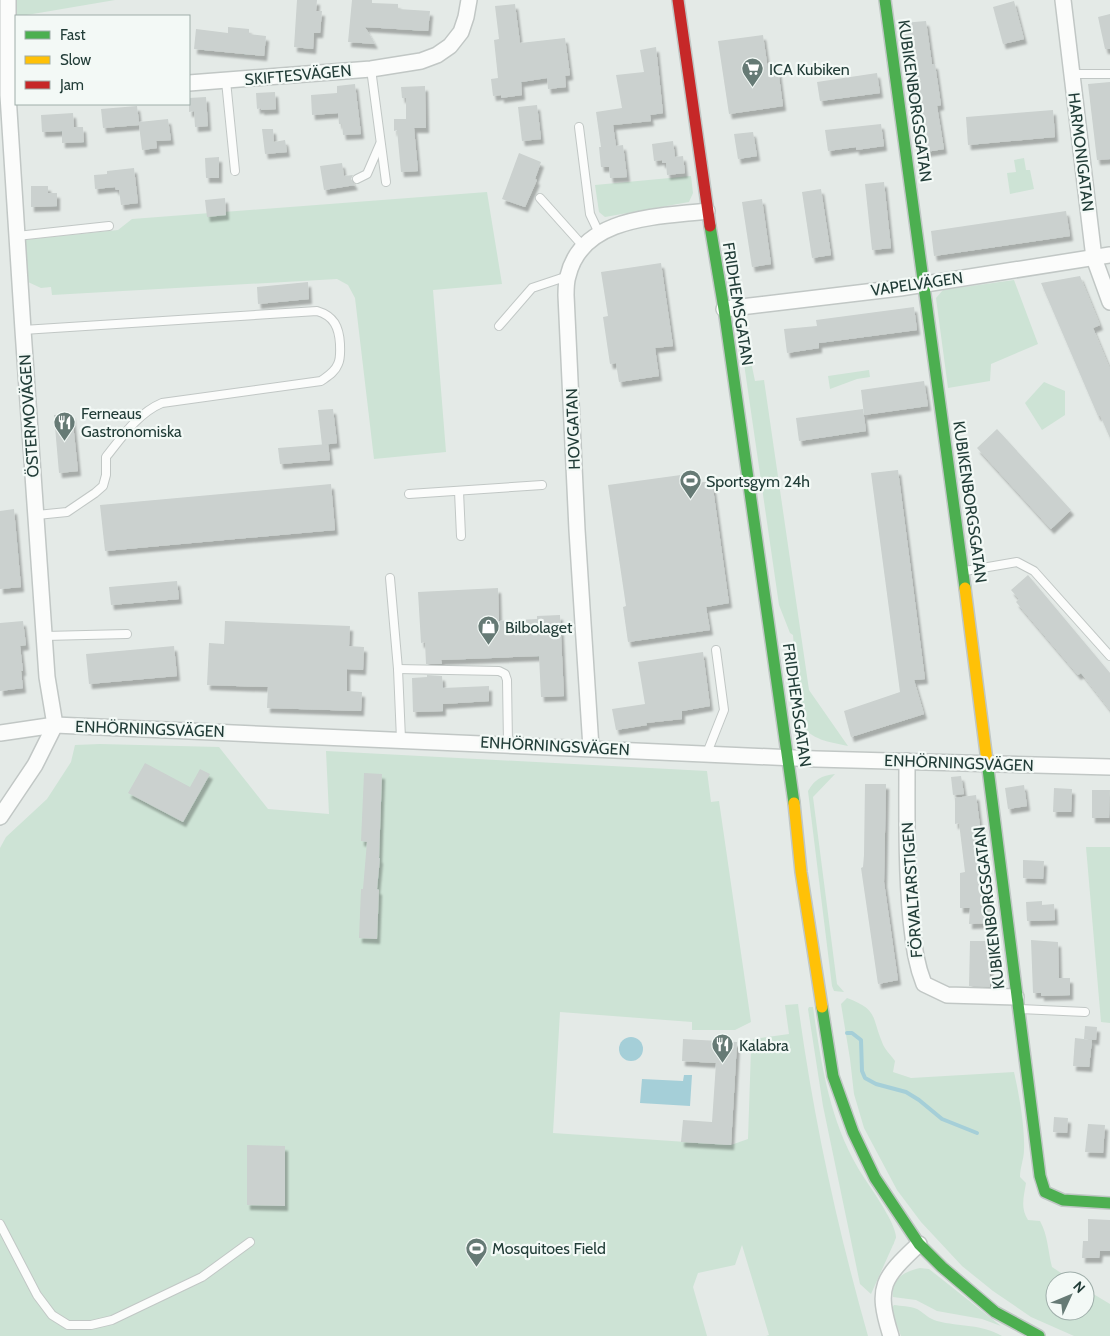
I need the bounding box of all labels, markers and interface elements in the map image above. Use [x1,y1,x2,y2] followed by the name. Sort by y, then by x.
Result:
[15,15,190,105] legend
[894,19,936,183] street label: KUBIKENBORGSGATAN
[60,26,85,44] text: Fast
[60,51,91,69] text: Slow
[741,57,765,88] supermarket icon: ICA Kubiken
[769,60,850,79] place label: ICA Kubiken
[244,61,352,89] street label: SKIFTESVÄGEN
[59,76,84,94] text: Jam
[1064,91,1098,213] street label: HARMONIGATAN
[719,241,757,367] street label: FRIDHEMSGATAN
[870,268,964,300] street label: VAPELVÄGEN
[15,354,43,478] street label: ÖSTERMOVÄGEN
[562,388,584,470] street label: HOVGATAN
[81,404,182,441] place label: Ferneaus Gastronomiska
[53,410,77,441] restaurant icon: Ferneaus Gastronomiska
[949,420,991,584] street label: KUBIKENBORGSGATAN
[678,469,702,500] sports icon: Sportsgym 24h
[706,472,810,491] place label: Sportsgym 24h
[477,615,501,646] shop icon: Bilbolaget
[505,618,573,637] place label: Bilbolaget
[779,642,815,768] street label: FRIDHEMSGATAN
[75,717,225,741] street label: ENHÖRNINGSVÄGEN
[480,733,630,759] street label: ENHÖRNINGSVÄGEN
[884,751,1034,775] street label: ENHÖRNINGSVÄGEN
[898,822,926,958] street label: FÖRVALTARSTIGEN
[970,826,1008,990] street label: KUBIKENBORGSGATAN
[711,1033,735,1064] restaurant icon: Kalabra
[739,1036,789,1055] place label: Kalabra
[464,1236,488,1267] sports icon: Mosquitoes Field
[492,1239,606,1258] place label: Mosquitoes Field
[1045,1271,1095,1321] north arrow
[1069,1277,1089,1297] text: N

